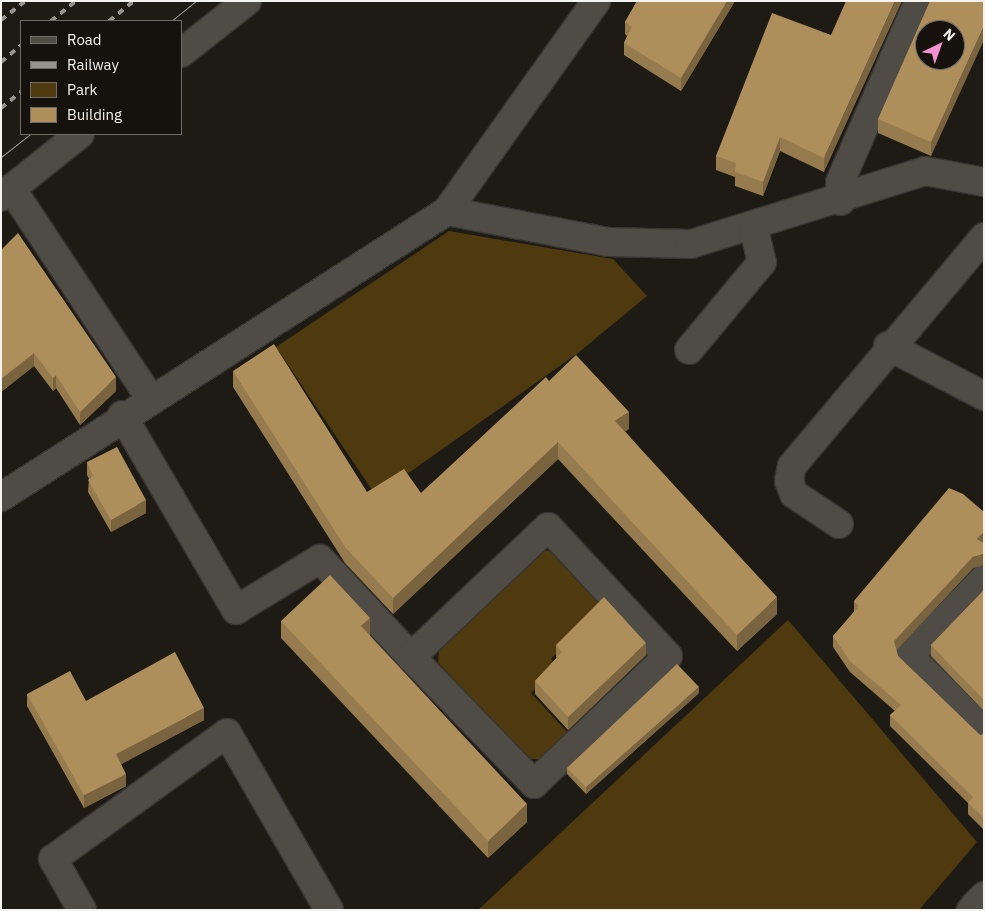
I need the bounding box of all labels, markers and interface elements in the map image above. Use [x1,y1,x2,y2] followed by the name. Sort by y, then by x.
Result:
[20,20,182,135] legend
[915,20,965,70] north arrow
[940,25,959,45] text: N
[67,30,102,49] text: Road
[67,55,119,74] text: Railway
[67,80,97,99] text: Park
[67,105,122,124] text: Building

